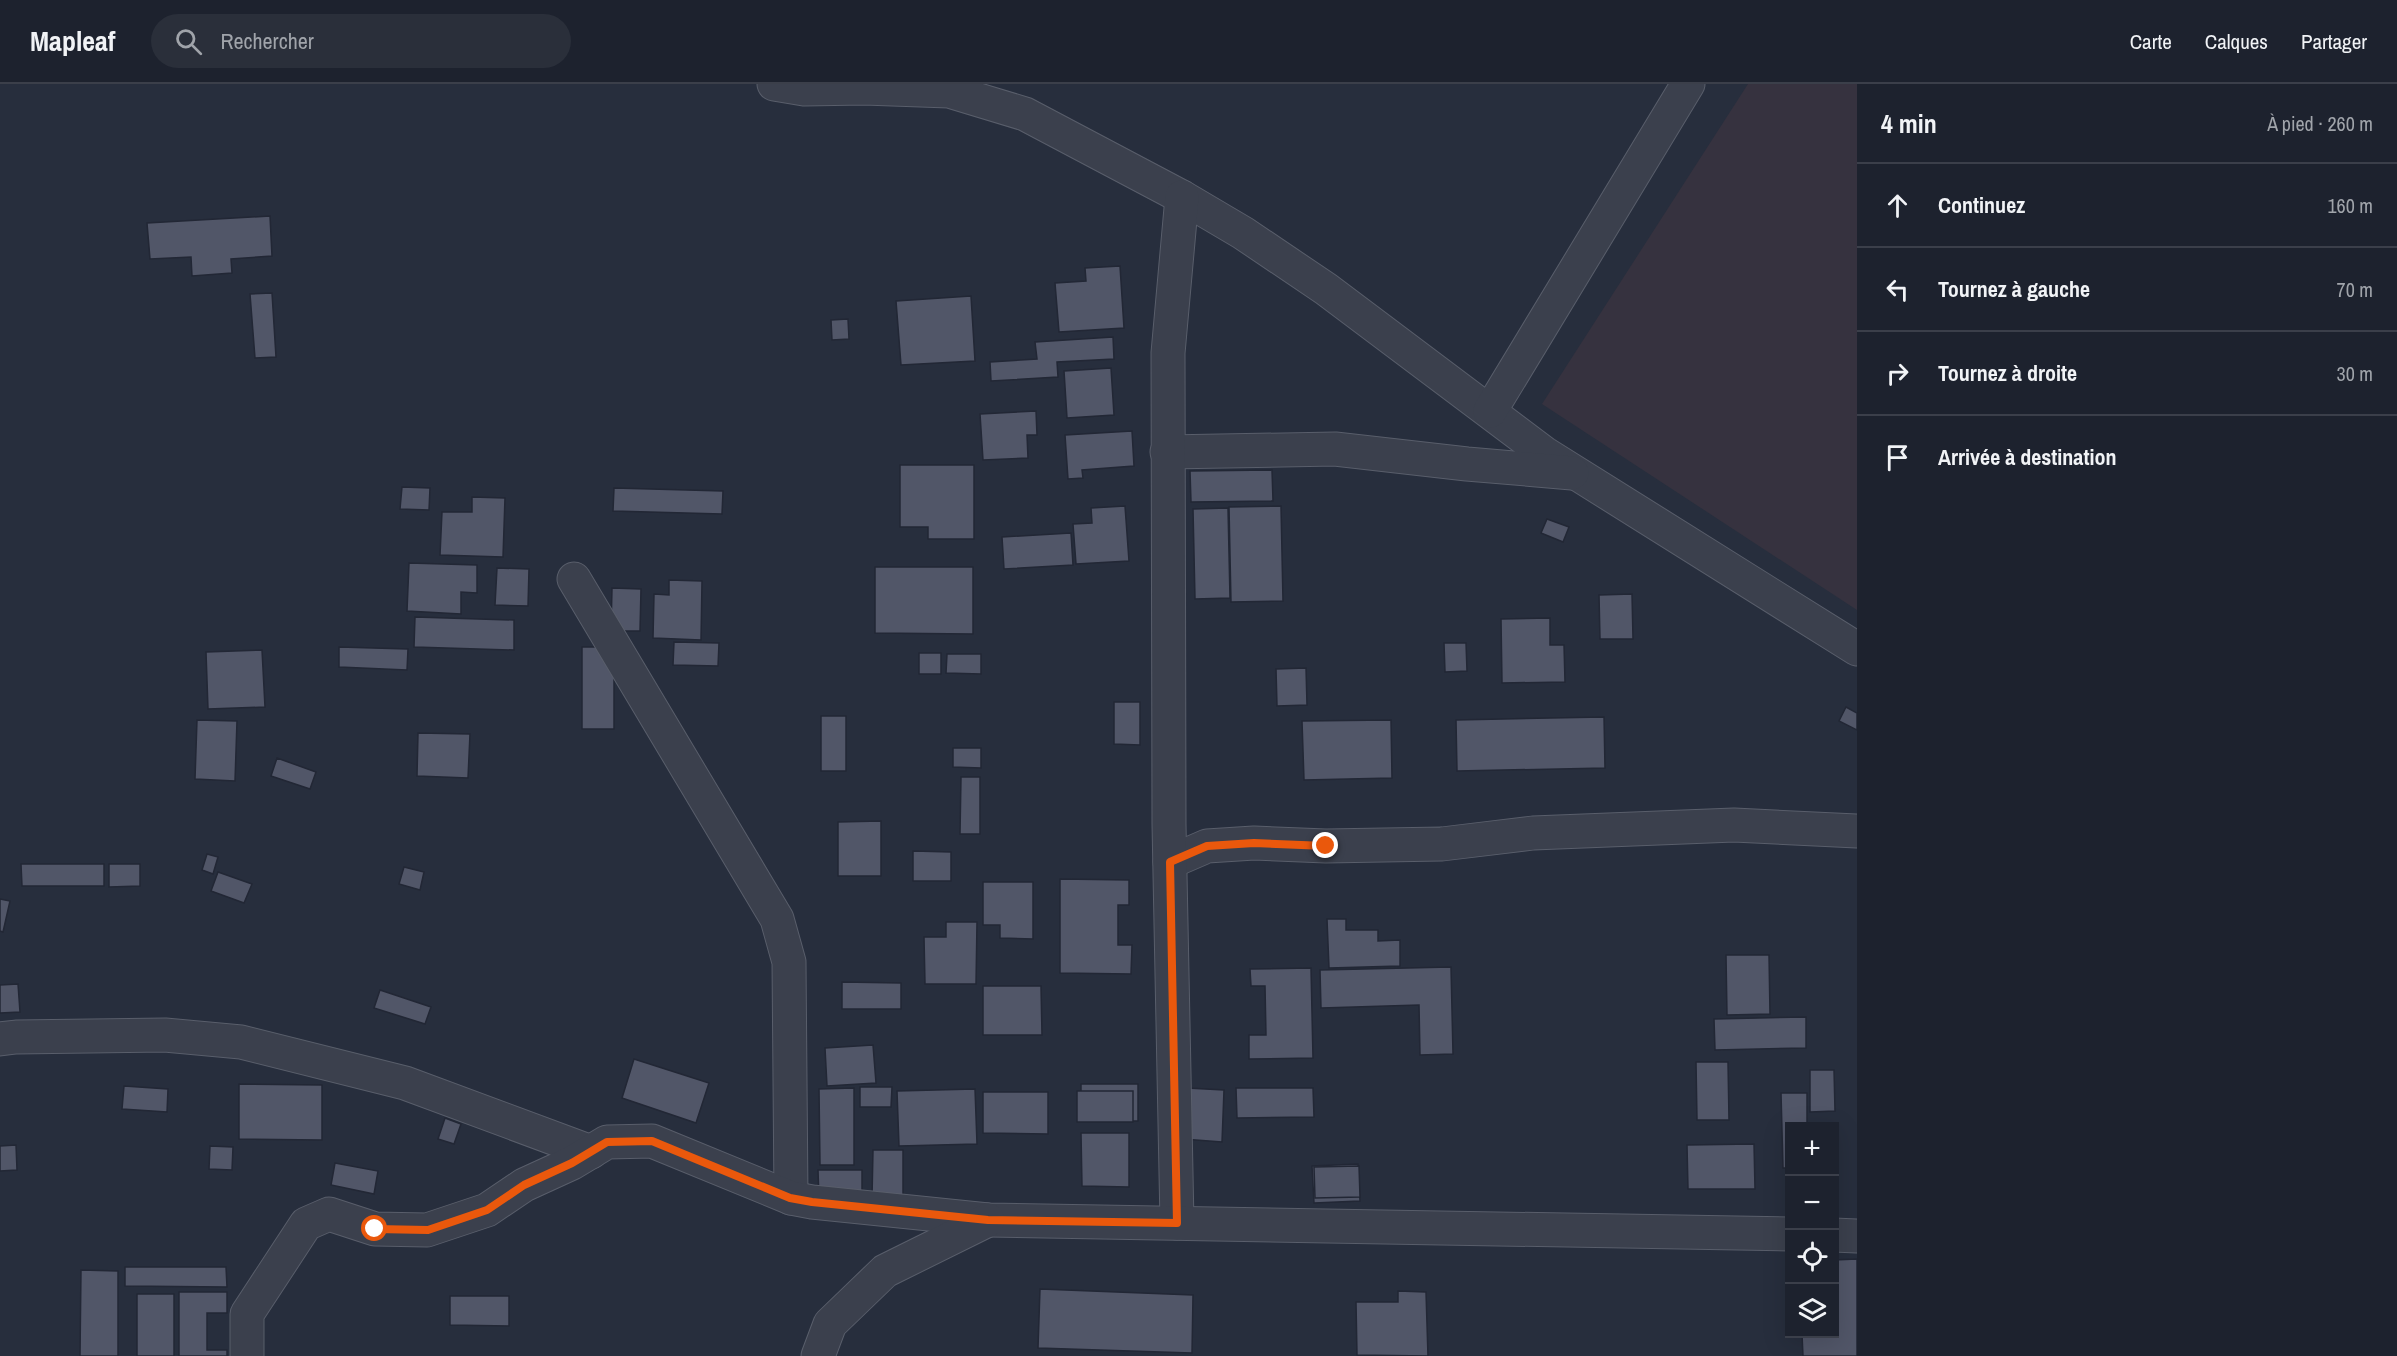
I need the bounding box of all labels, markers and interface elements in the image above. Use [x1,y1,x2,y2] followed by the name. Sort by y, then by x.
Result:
[151,14,571,68] search box
[30,22,115,60] text: Mapleaf
[172,25,205,58] icon: search
[220,26,314,56] text: Rechercher
[2130,27,2172,56] text: Carte
[2205,27,2268,56] text: Calques
[2301,27,2367,56] text: Partager
[1881,106,1937,141] text: 4 min
[2267,110,2373,137] text: À pied · 260 m
[1881,189,1914,222] icon: ahead
[1938,190,2025,220] text: Continuez
[2327,192,2373,219] text: 160 m
[1881,273,1914,306] icon: left
[1938,274,2090,304] text: Tournez à gauche
[2337,276,2373,303] text: 70 m
[1881,357,1914,390] icon: right
[1938,358,2077,388] text: Tournez à droite
[2337,360,2373,387] text: 30 m
[1881,441,1914,474] icon: arrive
[1938,442,2116,472] text: Arrivée à destination
[1312,832,1338,858] route end
[1785,1122,1839,1338] map controls
[1785,1122,1839,1176] button: +
[1785,1176,1839,1230] button: −
[361,1215,387,1241] route start
[1785,1230,1839,1284] button: locate
[1785,1284,1839,1338] button: layers

